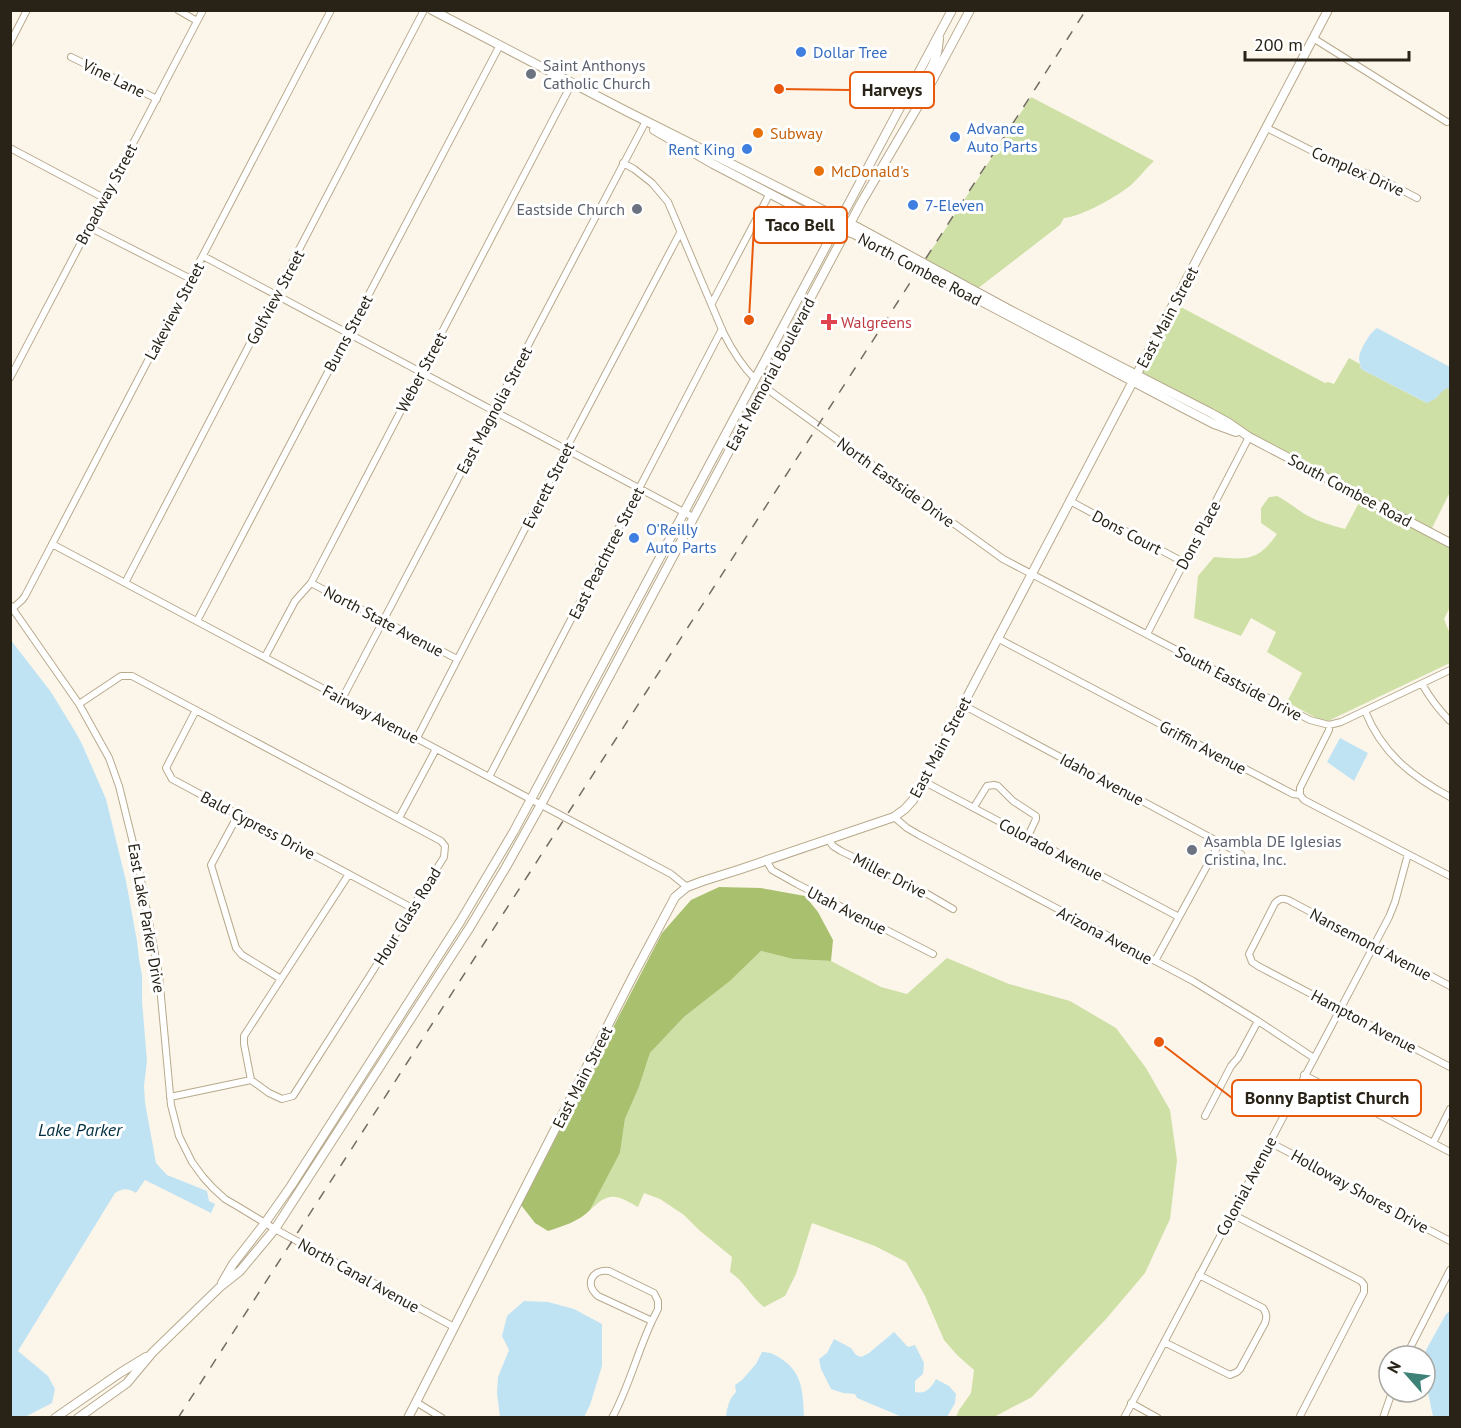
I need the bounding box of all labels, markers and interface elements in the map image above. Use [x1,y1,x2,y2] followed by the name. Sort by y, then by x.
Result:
[1245,24,1408,62] scale bar
[1254,33,1303,56] text: 200 m
[813,42,887,62] place label: Dollar Tree
[794,45,808,59] marker: Dollar Tree
[78,54,149,102] street label: Vine Lane
[543,55,651,93] place label: Saint Anthonys Catholic Church
[524,67,538,81] marker: Saint Anthonys Catholic Church
[850,72,934,108] callout: Harveys
[862,78,923,101] text: Harveys
[967,118,1038,156] place label: Advance Auto Parts
[770,123,823,143] place label: Subway
[751,126,765,140] marker: Subway
[948,130,962,144] marker: Advance Auto Parts
[668,139,735,159] place label: Rent King
[71,140,141,248] street label: Broadway Street
[740,142,754,156] marker: Rent King
[1309,142,1407,200] street label: Complex Drive
[831,161,909,181] place label: McDonald's
[812,164,826,178] marker: McDonald's
[925,195,984,215] place label: 7-Eleven
[906,198,920,212] marker: 7-Eleven
[516,199,625,219] place label: Eastside Church
[630,202,644,216] marker: Eastside Church
[754,207,847,243] callout: Taco Bell
[765,213,835,236] text: Taco Bell
[855,228,985,310] street label: North Combee Road
[242,246,309,348] street label: Golfview Street
[140,258,208,363] street label: Lakeview Street
[1132,262,1202,371] street label: East Main Street
[319,291,377,375] street label: Burns Street
[721,294,819,454] street label: East Memorial Boulevard
[841,312,912,332] place label: Walgreens
[822,315,836,329] marker: Walgreens
[391,328,451,416] street label: Weber Street
[452,342,536,477] street label: East Magnolia Street
[833,433,959,531] street label: North Eastside Drive
[518,438,578,531] street label: Everett Street
[1285,449,1415,531] street label: South Combee Road
[564,483,648,622] street label: East Peachtree Street
[1171,497,1225,573] street label: Dons Place
[1089,505,1166,559] street label: Dons Court
[646,519,717,557] place label: O'Reilly Auto Parts
[627,531,641,545] marker: O'Reilly Auto Parts
[321,581,447,661] street label: North State Avenue
[1172,641,1306,725] street label: South Eastside Drive
[319,680,423,748] street label: Fairway Avenue
[905,692,975,801] street label: East Main Street
[1156,716,1250,778] street label: Griffin Avenue
[1057,749,1147,809] street label: Idaho Avenue
[197,786,319,864] street label: Bald Cypress Drive
[996,813,1106,885] street label: Colorado Avenue
[1204,831,1342,869] place label: Asambla DE Iglesias Cristina, Inc.
[124,842,170,994] street label: East Lake Parker Drive
[1185,843,1199,857] marker: Asambla DE Iglesias Cristina, Inc.
[850,848,930,902] street label: Miller Drive
[369,863,445,969] street label: Hour Glass Road
[804,882,890,938] street label: Utah Avenue
[1054,902,1156,968] street label: Arizona Avenue
[1307,903,1435,985] street label: Nansemond Avenue
[1308,985,1420,1057] street label: Hampton Avenue
[548,1022,617,1131] street label: East Main Street
[1232,1080,1421,1116] callout: Bonny Baptist Church
[1245,1086,1409,1109] text: Bonny Baptist Church
[38,1118,123,1141] water label: Lake Parker
[1211,1133,1281,1239] street label: Colonial Avenue
[1288,1145,1432,1237] street label: Holloway Shores Drive
[295,1233,423,1317] street label: North Canal Avenue
[1377,1344,1437,1404] north arrow
[1382,1358,1405,1376] text: N

